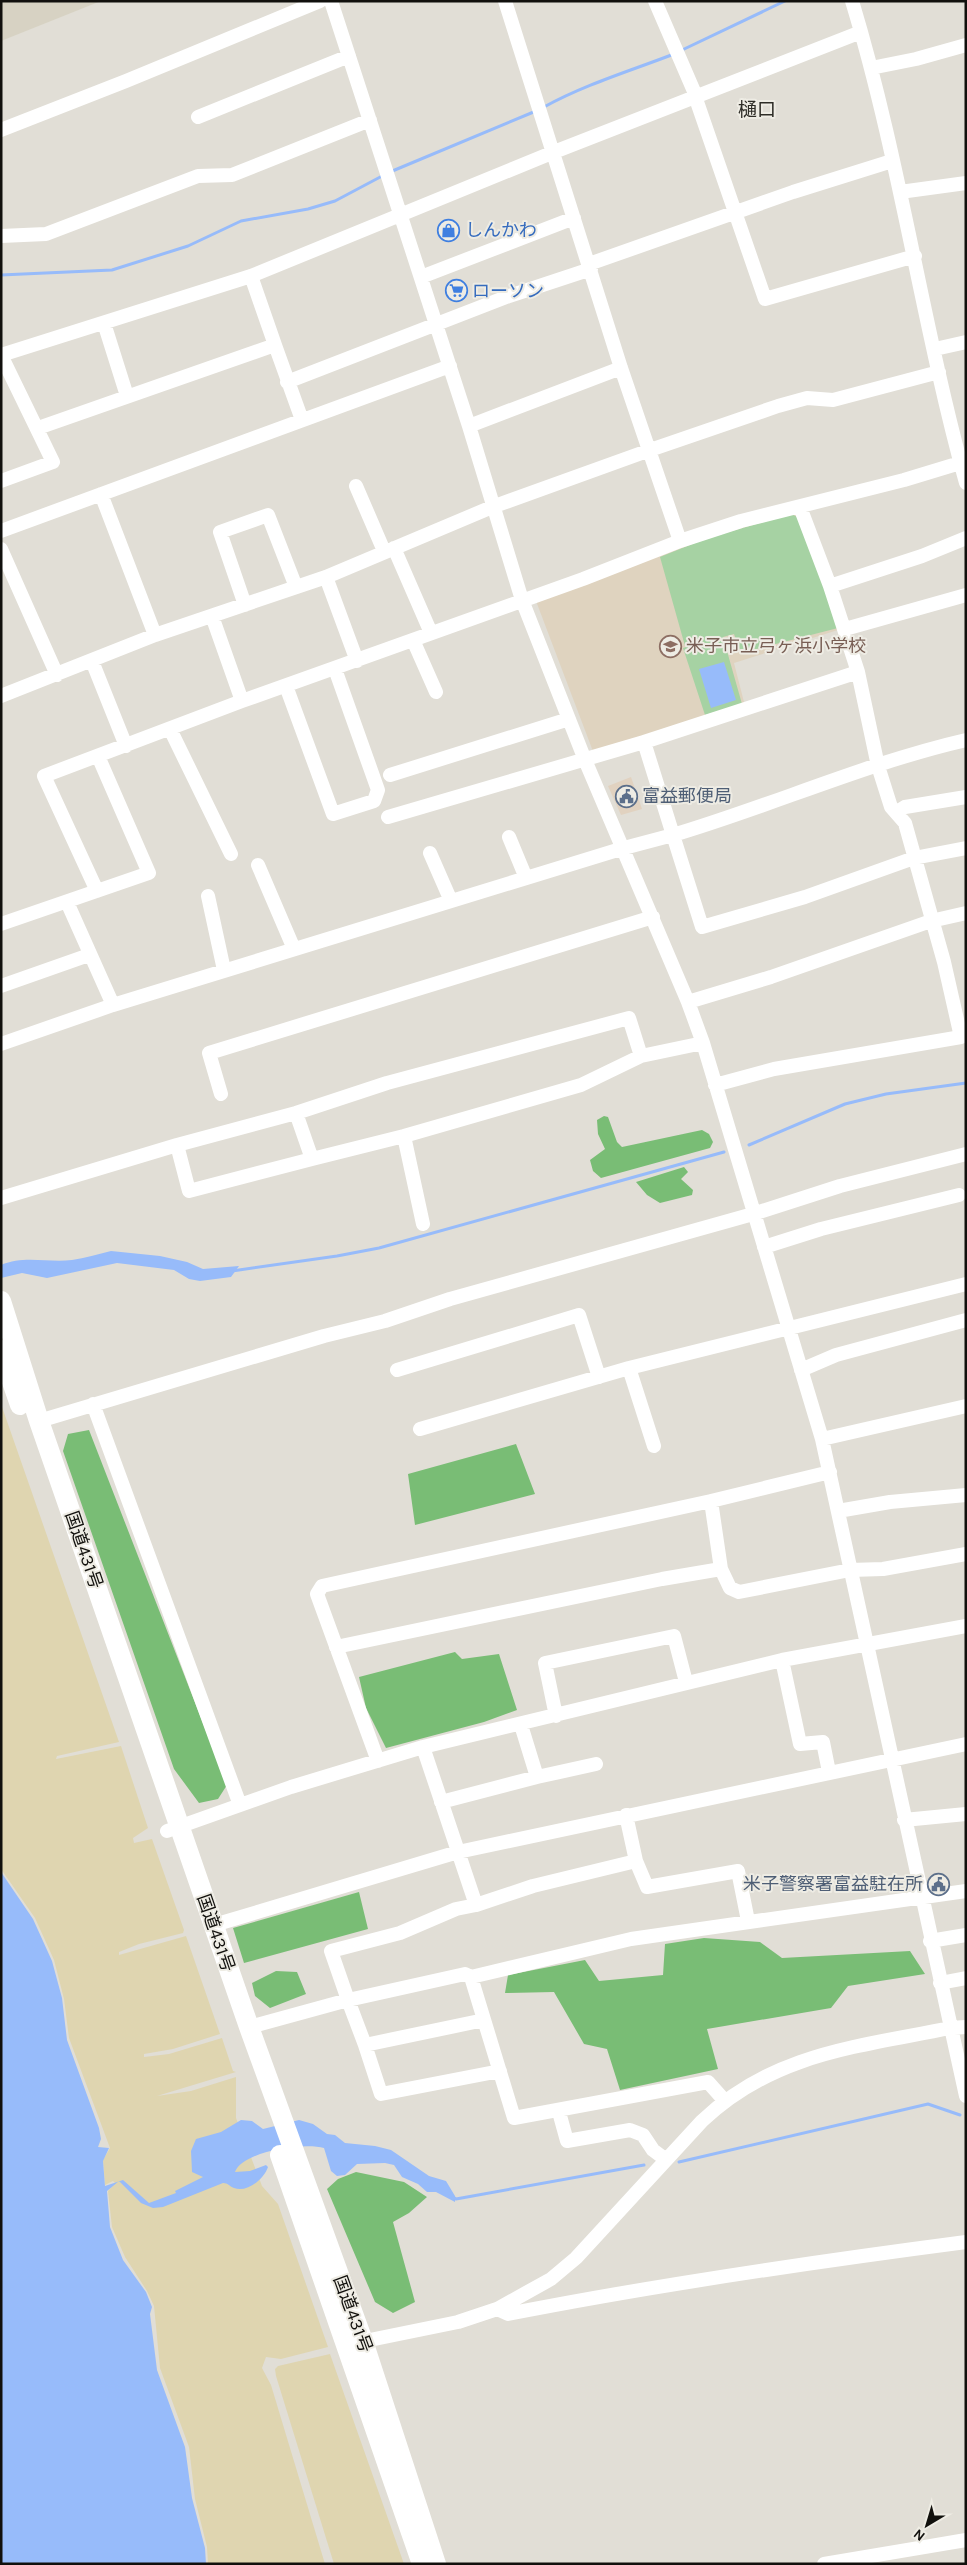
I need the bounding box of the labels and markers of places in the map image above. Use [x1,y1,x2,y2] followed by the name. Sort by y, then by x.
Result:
[437,218,461,242] shop icon: しんかわ
[465,219,537,241] place label: しんかわ
[444,279,468,303] supermarket icon: ローソン
[472,280,544,302] place label: ローソン
[658,634,682,658] school or university icon: 米子市立弓ヶ浜小学校
[686,635,866,657] place label: 米子市立弓ヶ浜小学校
[614,784,638,808] public building icon: 富益郵便局
[642,785,732,807] place label: 富益郵便局
[927,1872,951,1896] public building icon: 米子警察署富益駐在所
[743,1873,923,1895] place label: 米子警察署富益駐在所

